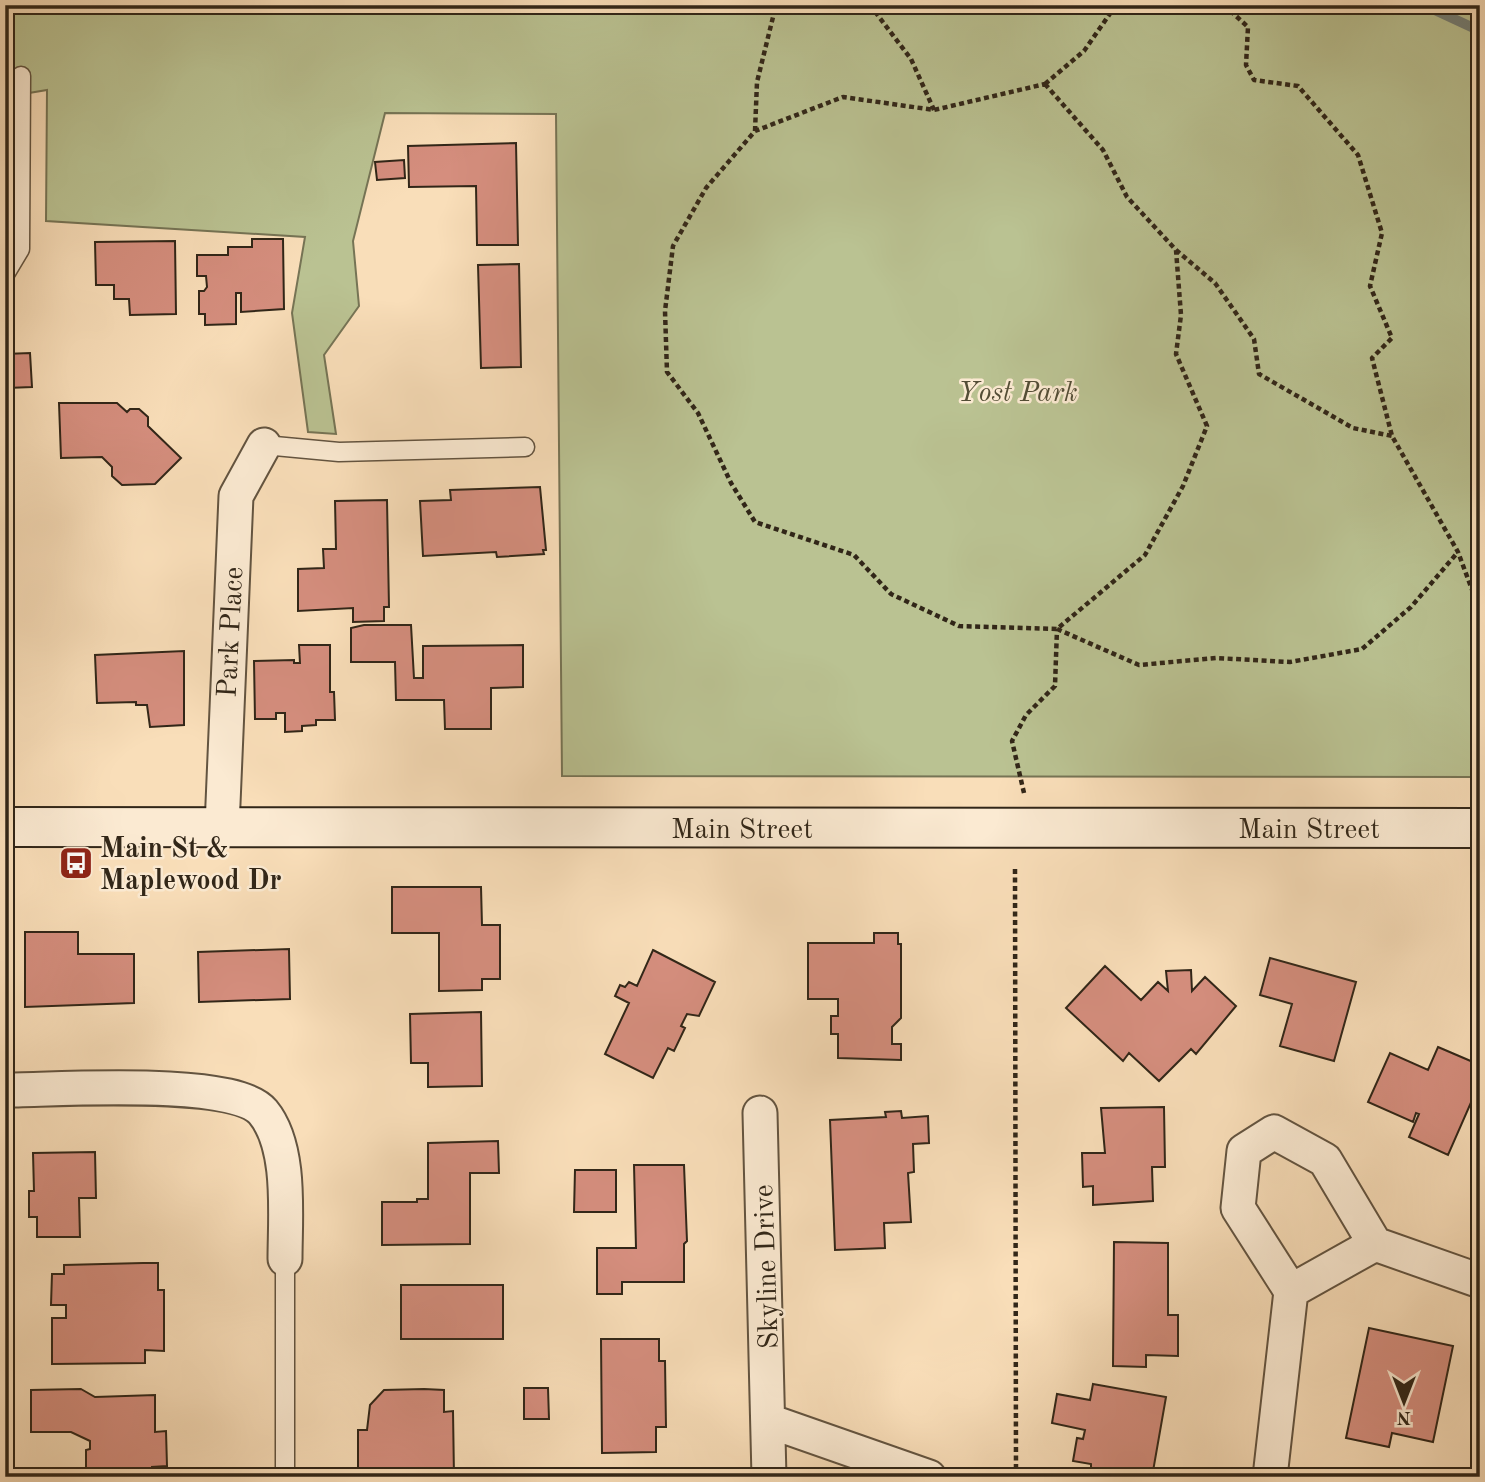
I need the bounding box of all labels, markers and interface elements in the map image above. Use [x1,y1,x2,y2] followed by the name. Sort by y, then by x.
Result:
[958,380,1078,408] park label: Yost Park
[215,566,249,698] street label: Park Place
[671,817,813,845] street label: Main Street
[1238,817,1380,845] street label: Main Street
[100,836,282,896] place label: Main St & Maplewood Dr
[57,844,95,882] bus stop icon: Main St & Maplewood Dr
[751,1184,785,1350] street label: Skyline Drive
[1370,1366,1440,1436] north arrow
[1396,1407,1411,1426] text: N

